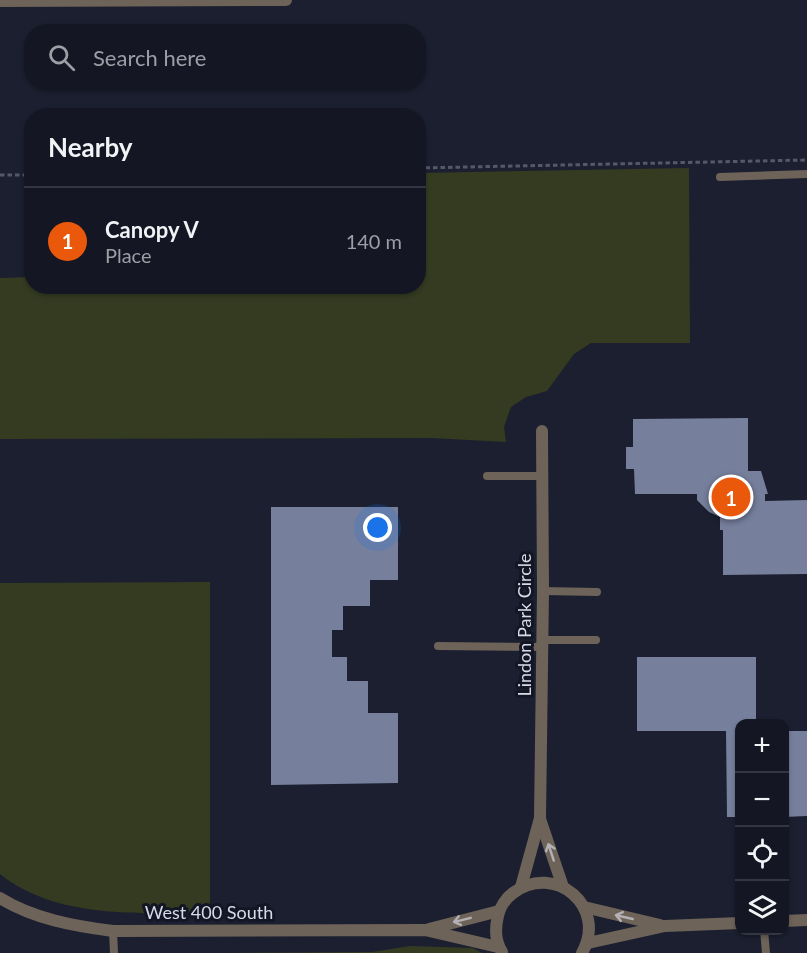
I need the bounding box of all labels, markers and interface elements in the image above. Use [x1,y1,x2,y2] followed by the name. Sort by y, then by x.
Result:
[24,24,426,90] search box
[45,41,78,74] icon: search
[93,44,206,71] text: Search here
[48,131,133,163] text: Nearby
[105,216,199,243] text: Canopy V
[62,229,73,253] text: 1
[346,229,402,253] text: 140 m
[105,243,152,267] text: Place
[712,474,750,520] pin: 1
[363,513,392,542] your location
[513,553,535,697] street label: Lindon Park Circle
[735,719,789,935] map controls
[735,719,789,773] button: +
[735,773,789,827] button: −
[735,827,789,881] button: locate
[545,844,556,862] one-way arrow
[735,881,789,935] button: layers
[145,901,273,923] street label: West 400 South
[615,910,634,922] one-way arrow
[453,915,472,927] one-way arrow

